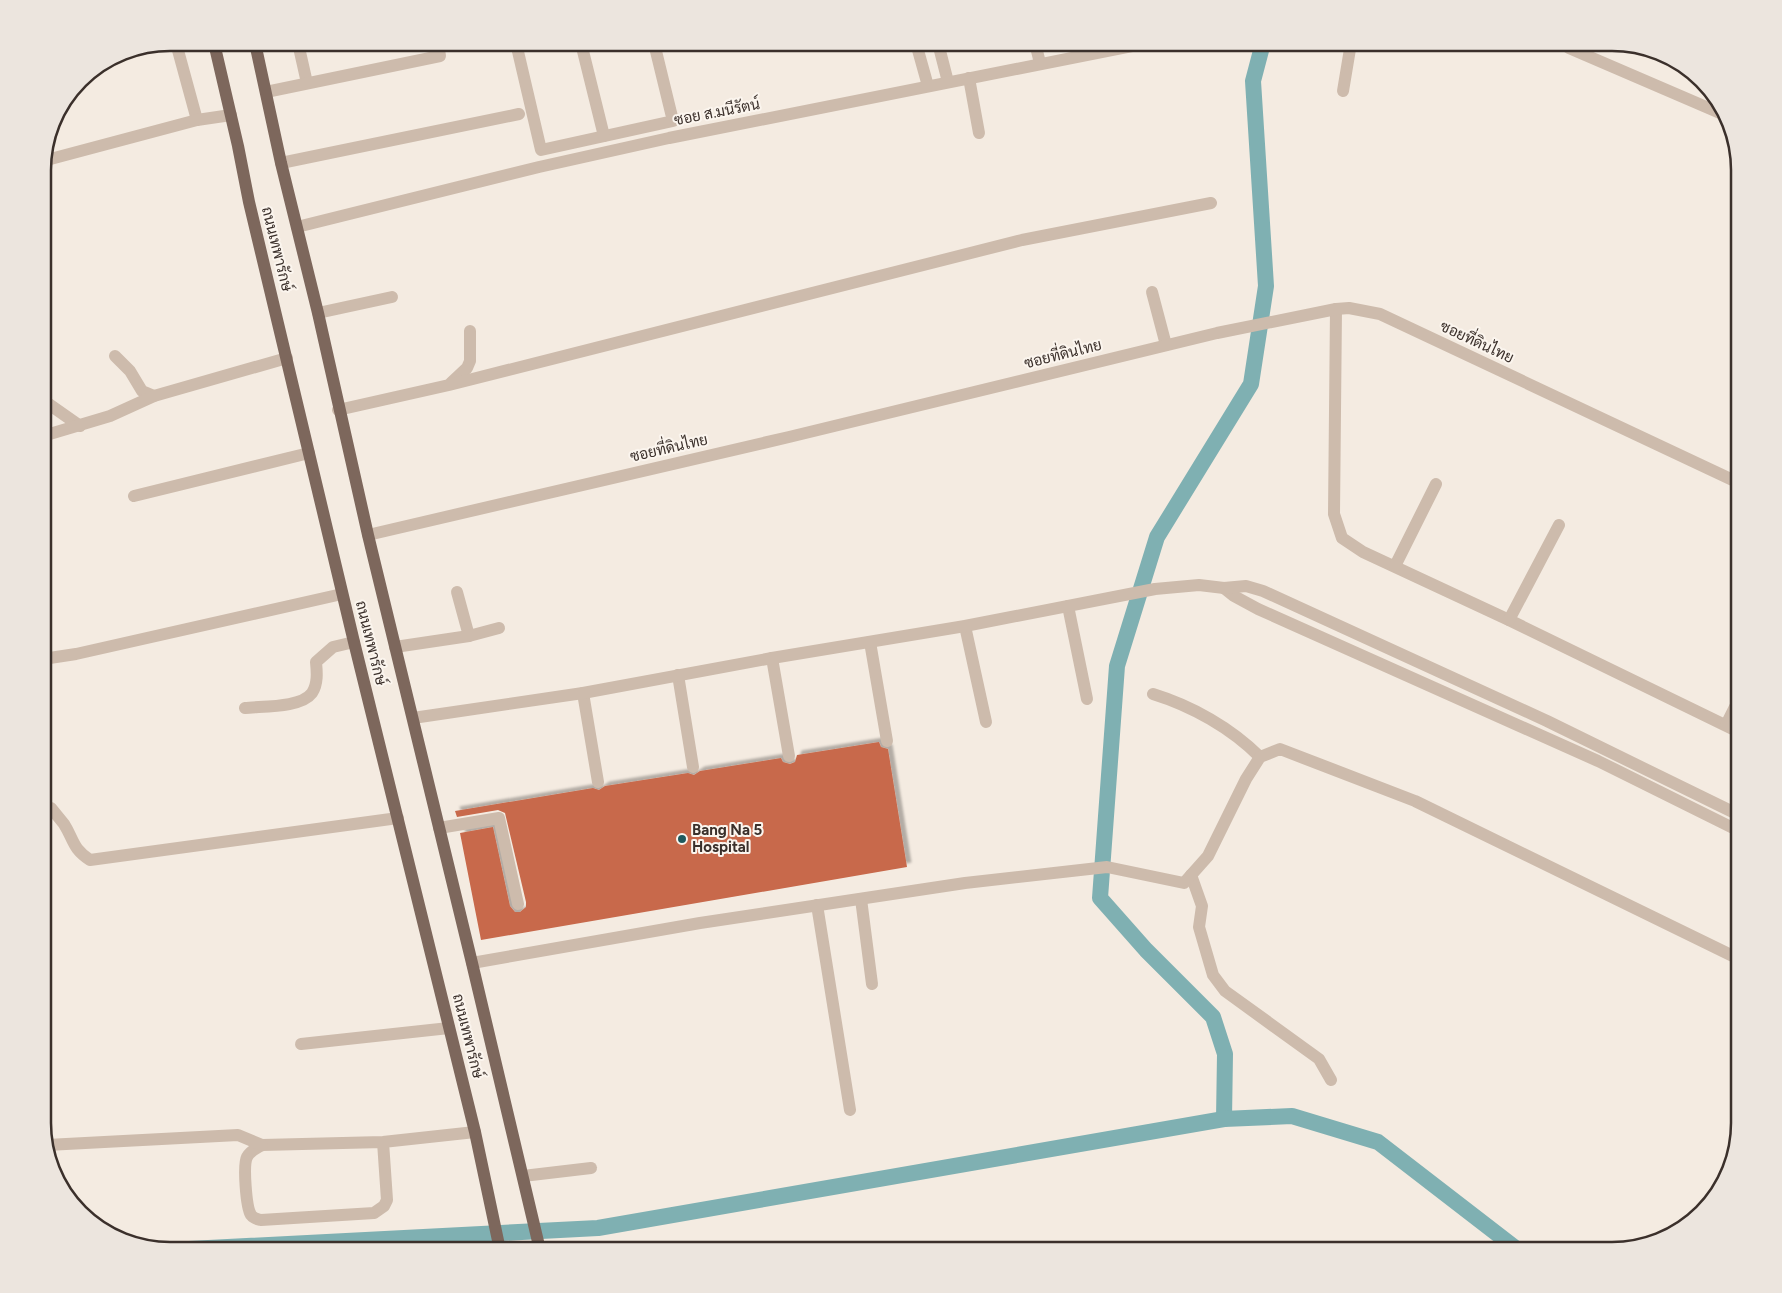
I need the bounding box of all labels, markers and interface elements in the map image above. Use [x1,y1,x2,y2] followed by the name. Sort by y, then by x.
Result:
[672,94,761,129] street label: ซอย ส.มนีรัตน์
[258,205,297,294] street label: ถนนเทพารักษ์
[1437,312,1519,367] street label: ซอยที่ดินไทย
[1021,330,1104,372] street label: ซอยที่ดินไทย
[627,424,710,466] street label: ซอยที่ดินไทย
[352,599,391,688] street label: ถนนเทพารักษ์
[692,821,762,856] place label: Bang Na 5 Hospital
[676,833,688,845] marker: Bang Na 5 Hospital
[449,992,488,1081] street label: ถนนเทพารักษ์

